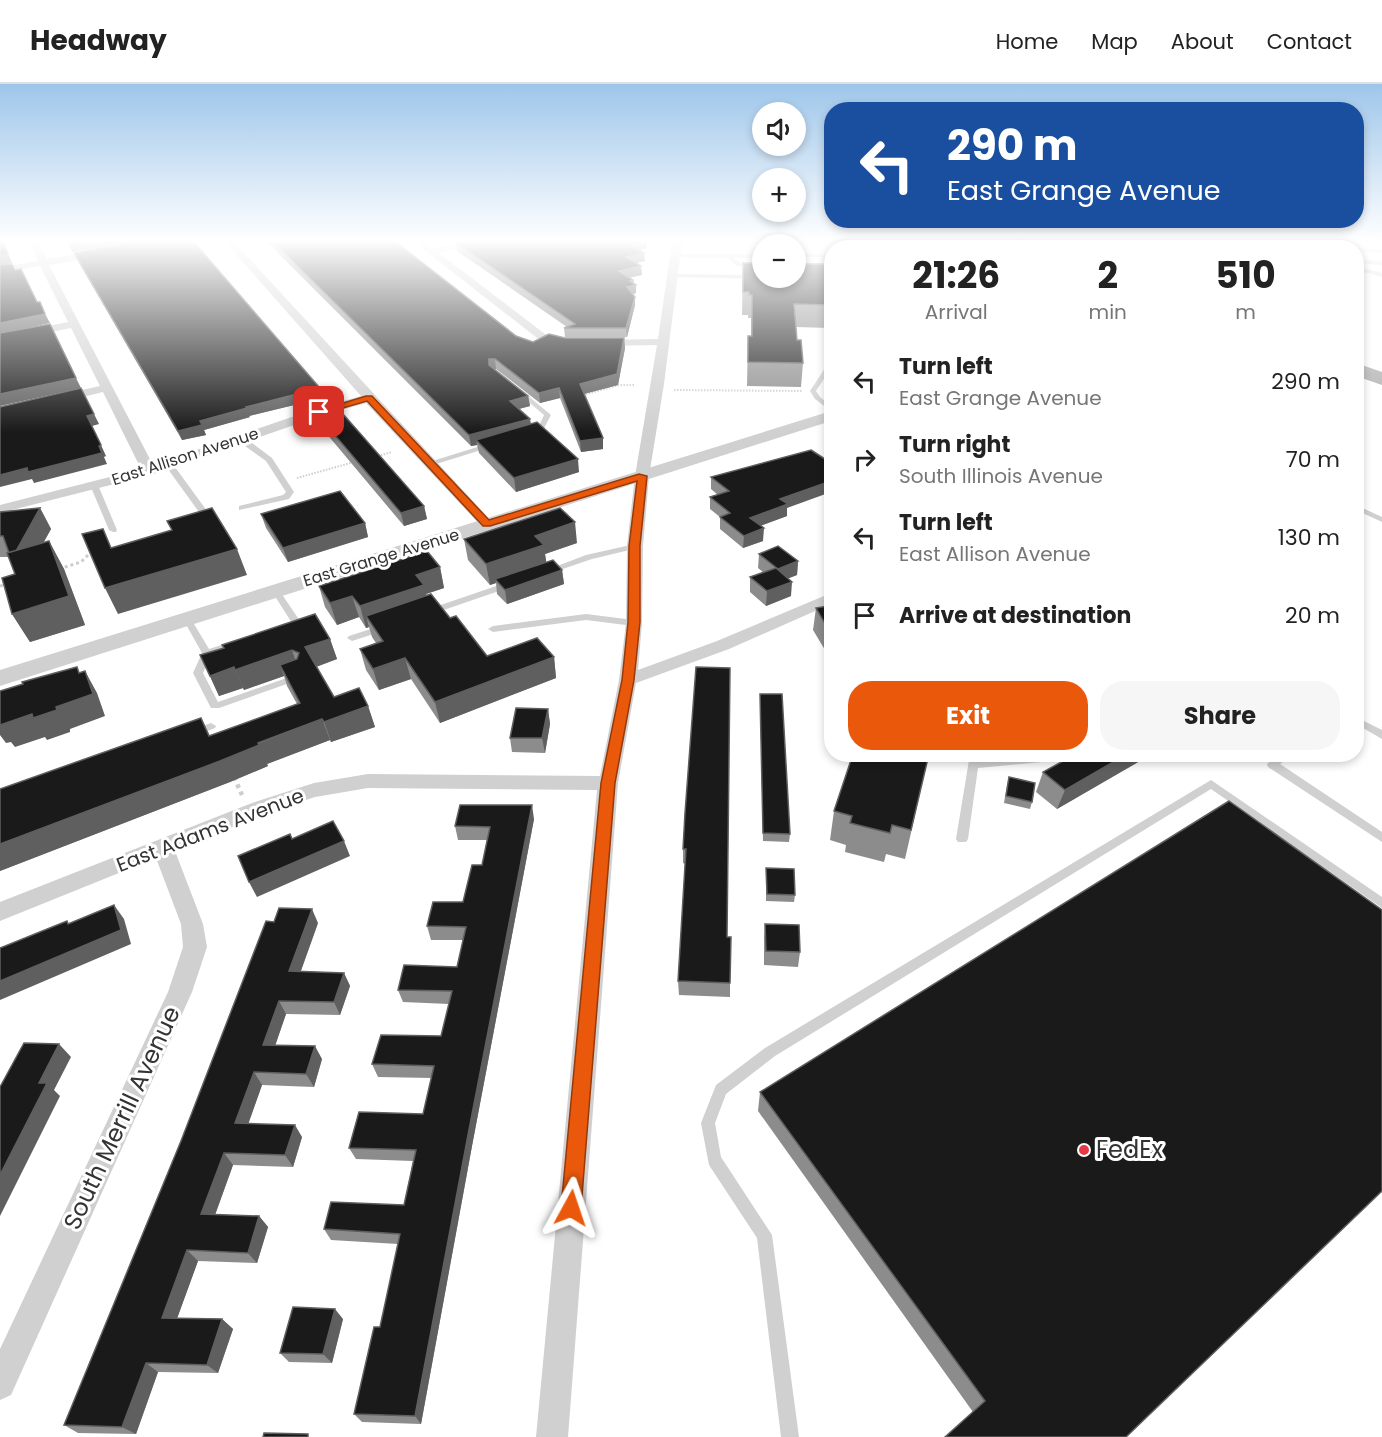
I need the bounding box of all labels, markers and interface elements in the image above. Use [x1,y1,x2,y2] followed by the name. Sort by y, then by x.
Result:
[30,21,167,60] text: Headway
[996,27,1058,56] text: Home
[1091,27,1138,56] text: Map
[1171,27,1234,56] text: About
[1267,27,1352,56] text: Contact
[752,102,806,288] map controls
[752,102,806,156] button: sound
[947,116,1078,175] text: 290 m
[848,126,926,204] icon: left
[752,168,806,222] button: +
[947,172,1220,209] text: East Grange Avenue
[752,234,806,288] button: −
[912,250,1000,301] text: 21:26
[1097,250,1118,301] text: 2
[1215,250,1276,301] text: 510
[925,298,988,326] text: Arrival
[1089,298,1127,326] text: min
[1235,298,1256,326] text: m
[899,351,993,382] text: Turn left
[848,365,881,398] icon: left
[1271,366,1340,397] text: 290 m
[899,384,1102,412] text: East Grange Avenue
[293,386,344,437] pin
[302,395,335,428] icon: arrive
[109,422,262,491] street label: East Allison Avenue
[899,429,1010,460] text: Turn right
[848,443,881,476] icon: right
[1286,444,1340,475] text: 70 m
[899,462,1103,490] text: South Illinois Avenue
[899,507,993,538] text: Turn left
[848,521,881,554] icon: left
[1278,522,1340,553] text: 130 m
[300,523,462,592] street label: East Grange Avenue
[899,540,1091,568] text: East Allison Avenue
[848,599,881,632] icon: arrive
[899,600,1131,631] text: Arrive at destination
[1285,600,1340,631] text: 20 m
[848,681,1088,750] button: Exit
[1100,681,1340,750] button: Share
[112,781,308,879] street label: East Adams Avenue
[55,1001,188,1235] street label: South Merrill Avenue
[1096,1133,1164,1166] place label: FedEx
[1077,1143,1091,1157] marker: FedEx
[539,1176,603,1240] position arrow

